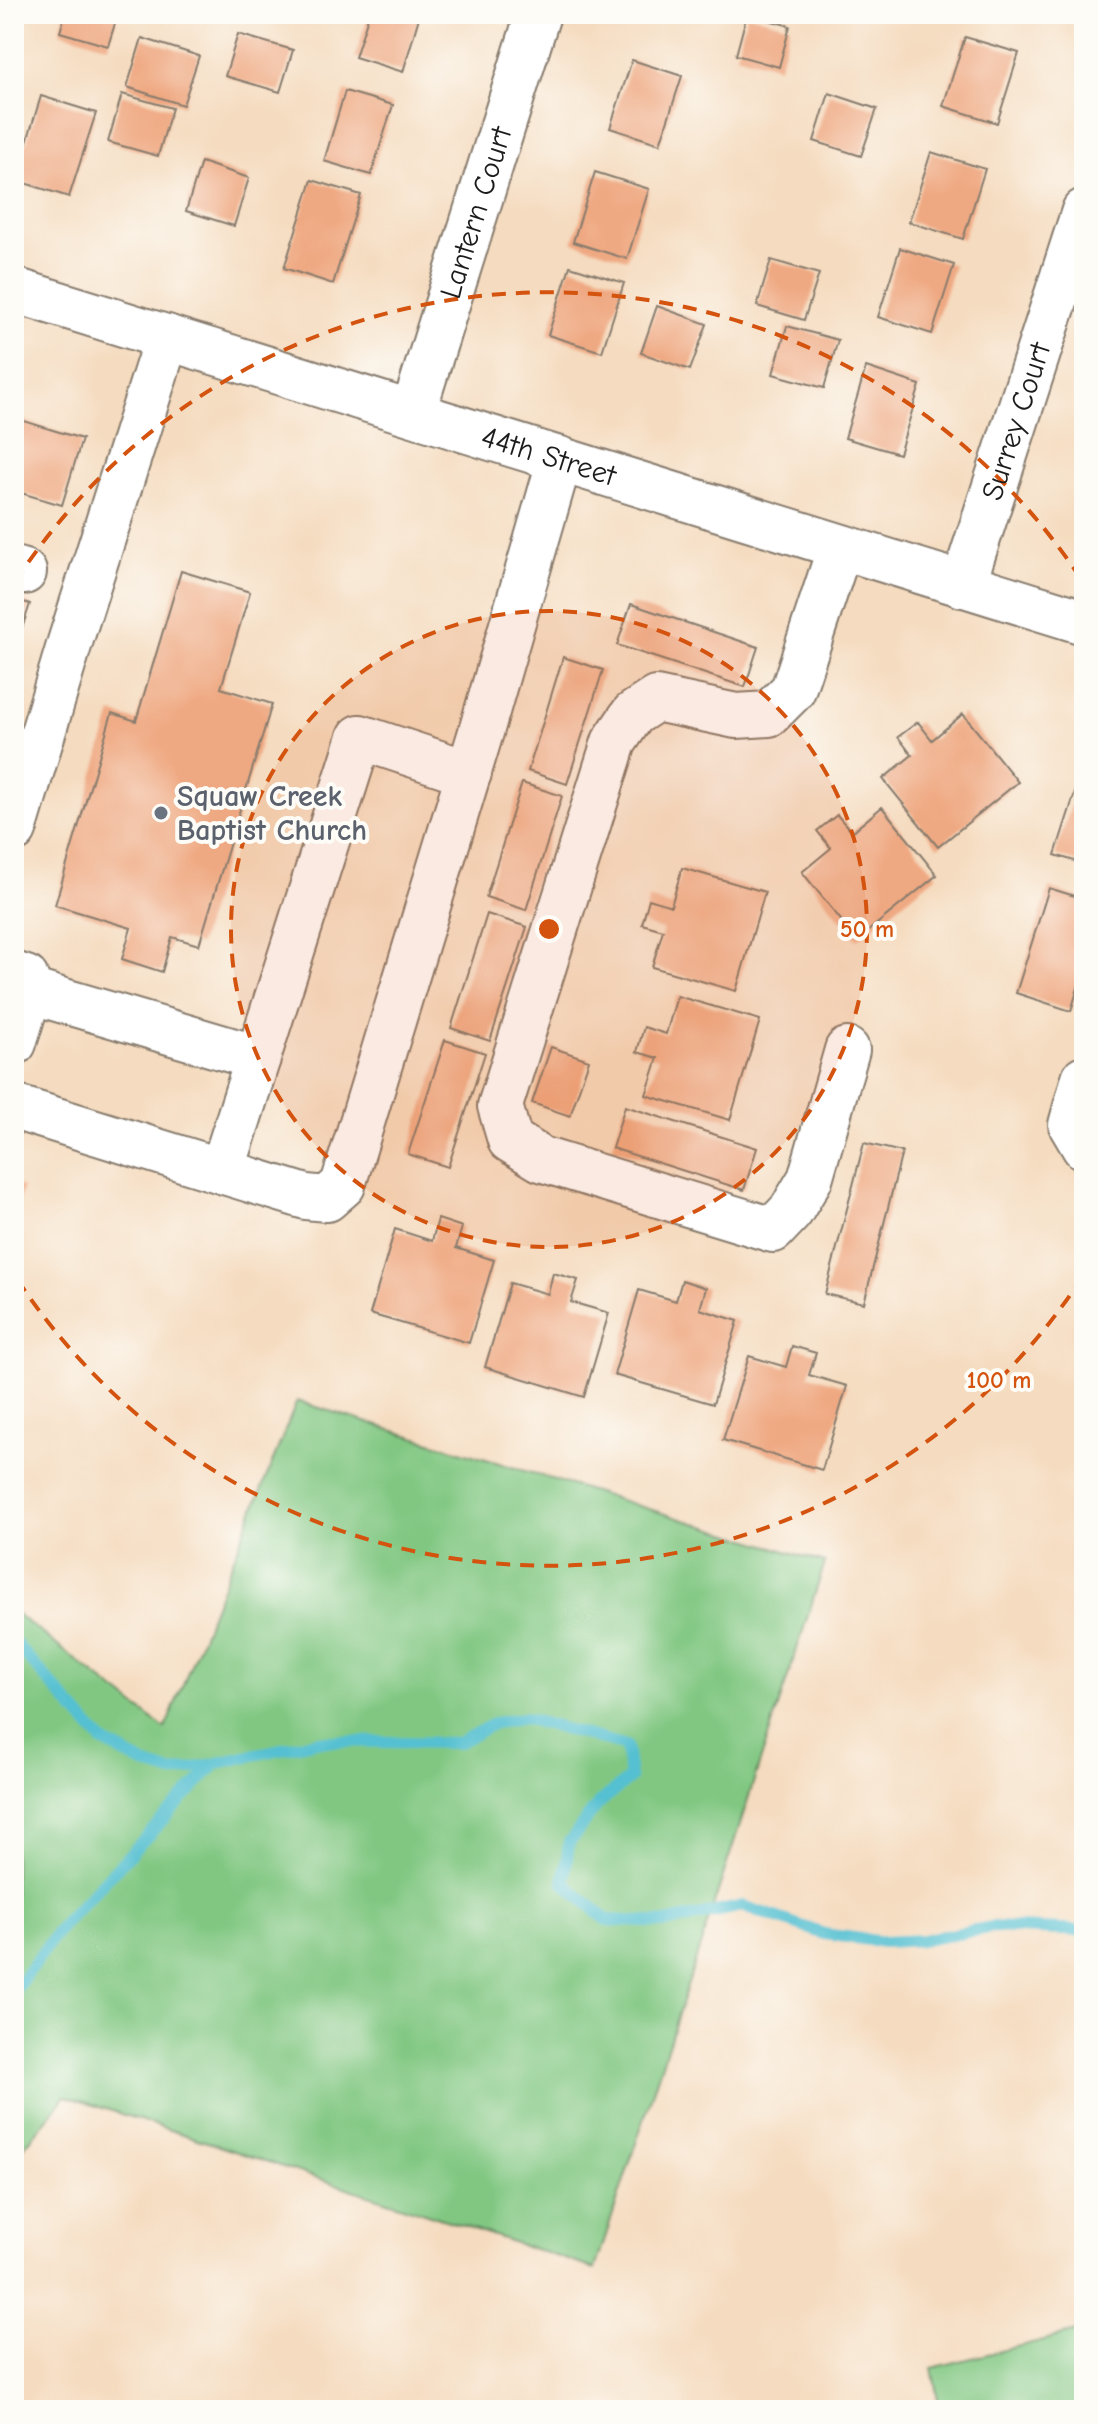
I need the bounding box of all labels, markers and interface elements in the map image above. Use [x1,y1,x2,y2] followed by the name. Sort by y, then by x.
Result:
[433,121,520,303] street label: Lantern Court
[975,337,1059,505] street label: Surrey Court
[477,419,622,494] street label: 44th Street
[177,779,367,848] place label: Squaw Creek Baptist Church
[152,804,170,822] marker: Squaw Creek Baptist Church
[535,915,563,943] centre of rings
[840,915,894,943] text: 50 m
[967,1366,1031,1394] text: 100 m

